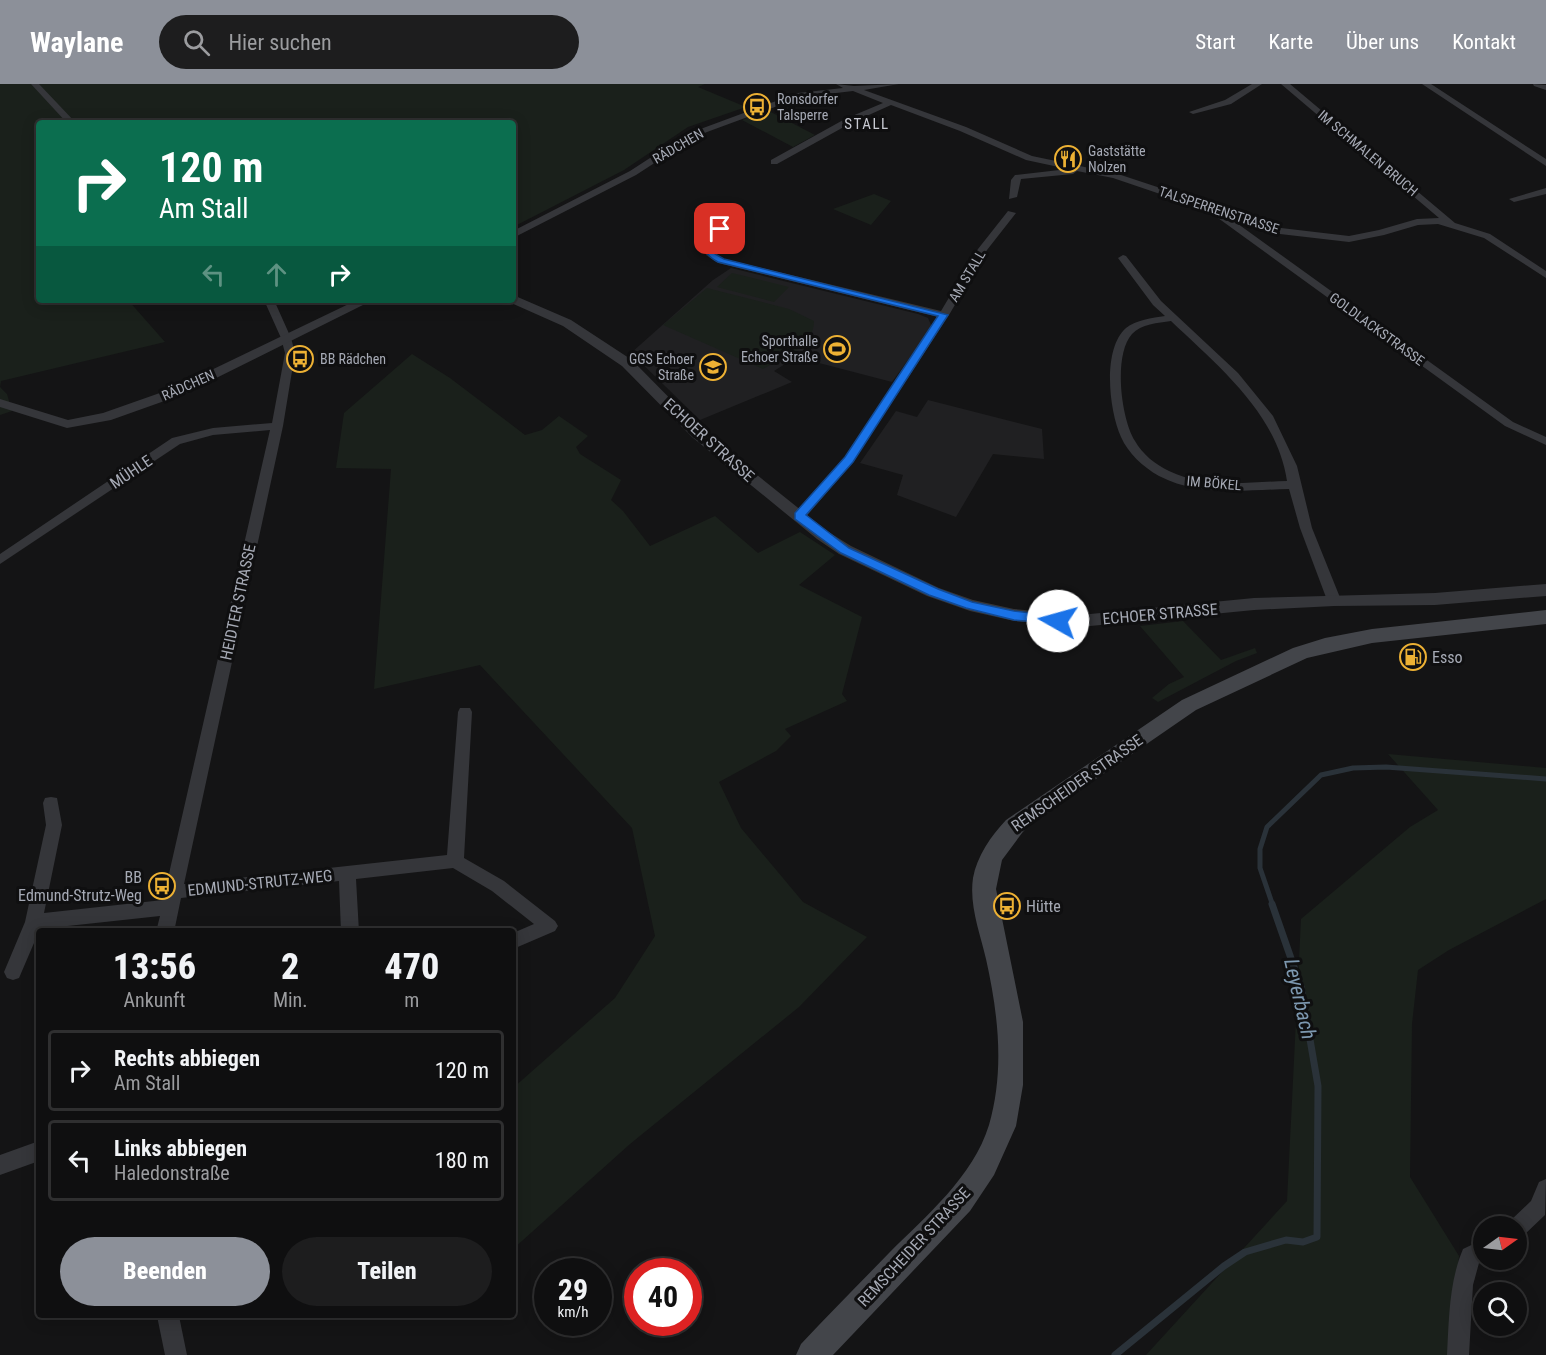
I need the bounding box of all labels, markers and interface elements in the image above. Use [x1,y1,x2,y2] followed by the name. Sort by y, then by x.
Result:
[159,15,579,69] search box
[30,26,123,59] text: Waylane
[180,26,213,59] icon: search
[228,30,332,55] text: Hier suchen
[1195,30,1236,54] text: Start
[1269,30,1313,54] text: Karte
[1346,30,1419,54] text: Über uns
[1452,30,1516,54] text: Kontakt
[777,91,838,123] place label: Ronsdorfer Talsperre
[742,92,772,122] bus stop icon: Ronsdorfer Talsperre
[1315,107,1421,199] street label: IM SCHMALEN BRUCH
[844,115,890,133] district label: STALL
[650,125,706,167] street label: RÄDCHEN
[159,143,264,192] text: 120 m
[1088,143,1146,175] place label: Gaststätte Nolzen
[60,144,138,222] icon: right
[1053,144,1083,174] restaurant icon: Gaststätte Nolzen
[1157,183,1281,237] street label: TALSPERRENSTRASSE
[159,193,248,225] text: Am Stall
[694,203,745,254] pin
[703,212,736,245] icon: arrive
[945,247,989,305] street label: AM STALL
[197,258,230,291] icon: left
[260,258,293,291] icon: ahead
[323,258,356,291] icon: right
[1326,289,1428,369] street label: GOLDLACKSTRASSE
[741,333,818,365] place label: Sporthalle Echoer Straße
[822,334,852,364] sports icon: Sporthalle Echoer Straße
[285,344,315,374] bus stop icon: BB Rädchen
[320,351,386,367] place label: BB Rädchen
[629,351,694,383] place label: GGS Echoer Straße
[698,352,728,382] school or university icon: GGS Echoer Straße
[159,366,217,404] street label: RÄDCHEN
[660,394,758,486] street label: ECHOER STRASSE
[106,451,156,493] street label: MÜHLE
[1186,473,1242,493] street label: IM BÖKEL
[216,542,260,662] street label: HEIDTER STRASSE
[1026,589,1090,653] position arrow
[1102,599,1218,629] street label: ECHOER STRASSE
[1398,642,1428,672] fuel station icon: Esso
[1432,648,1463,667] place label: Esso
[1008,730,1146,835] street label: REMSCHEIDER STRASSE
[187,866,333,900] street label: EDMUND-STRUTZ-WEG
[18,868,142,905] place label: BB Edmund-Strutz-Weg
[147,871,177,901] bus stop icon: BB Edmund-Strutz-Weg
[992,891,1022,921] bus stop icon: Hütte
[1026,897,1061,916] place label: Hütte
[113,946,196,988] text: 13:56
[281,946,299,988] text: 2
[384,946,439,988] text: 470
[1279,956,1321,1042] water label: Leyerbach
[124,988,185,1012] text: Ankunft
[273,988,308,1012] text: Min.
[404,988,419,1012] text: m
[114,1046,260,1071] text: Rechts abbiegen
[63,1054,96,1087] icon: right
[435,1058,489,1083] text: 120 m
[114,1071,180,1095] text: Am Stall
[114,1136,247,1161] text: Links abbiegen
[63,1144,96,1177] icon: left
[435,1148,489,1173] text: 180 m
[114,1161,230,1185] text: Haledonstraße
[854,1183,974,1310] street label: REMSCHEIDER STRASSE
[1473,1216,1527,1270] north arrow
[1473,1216,1527,1336] map controls
[60,1237,270,1306] button: Beenden
[282,1237,492,1306] button: Teilen
[624,1258,702,1336] speed limit sign: 40
[558,1272,588,1307] text: 29
[1473,1282,1527,1336] button: search
[558,1303,588,1321] text: km/h

